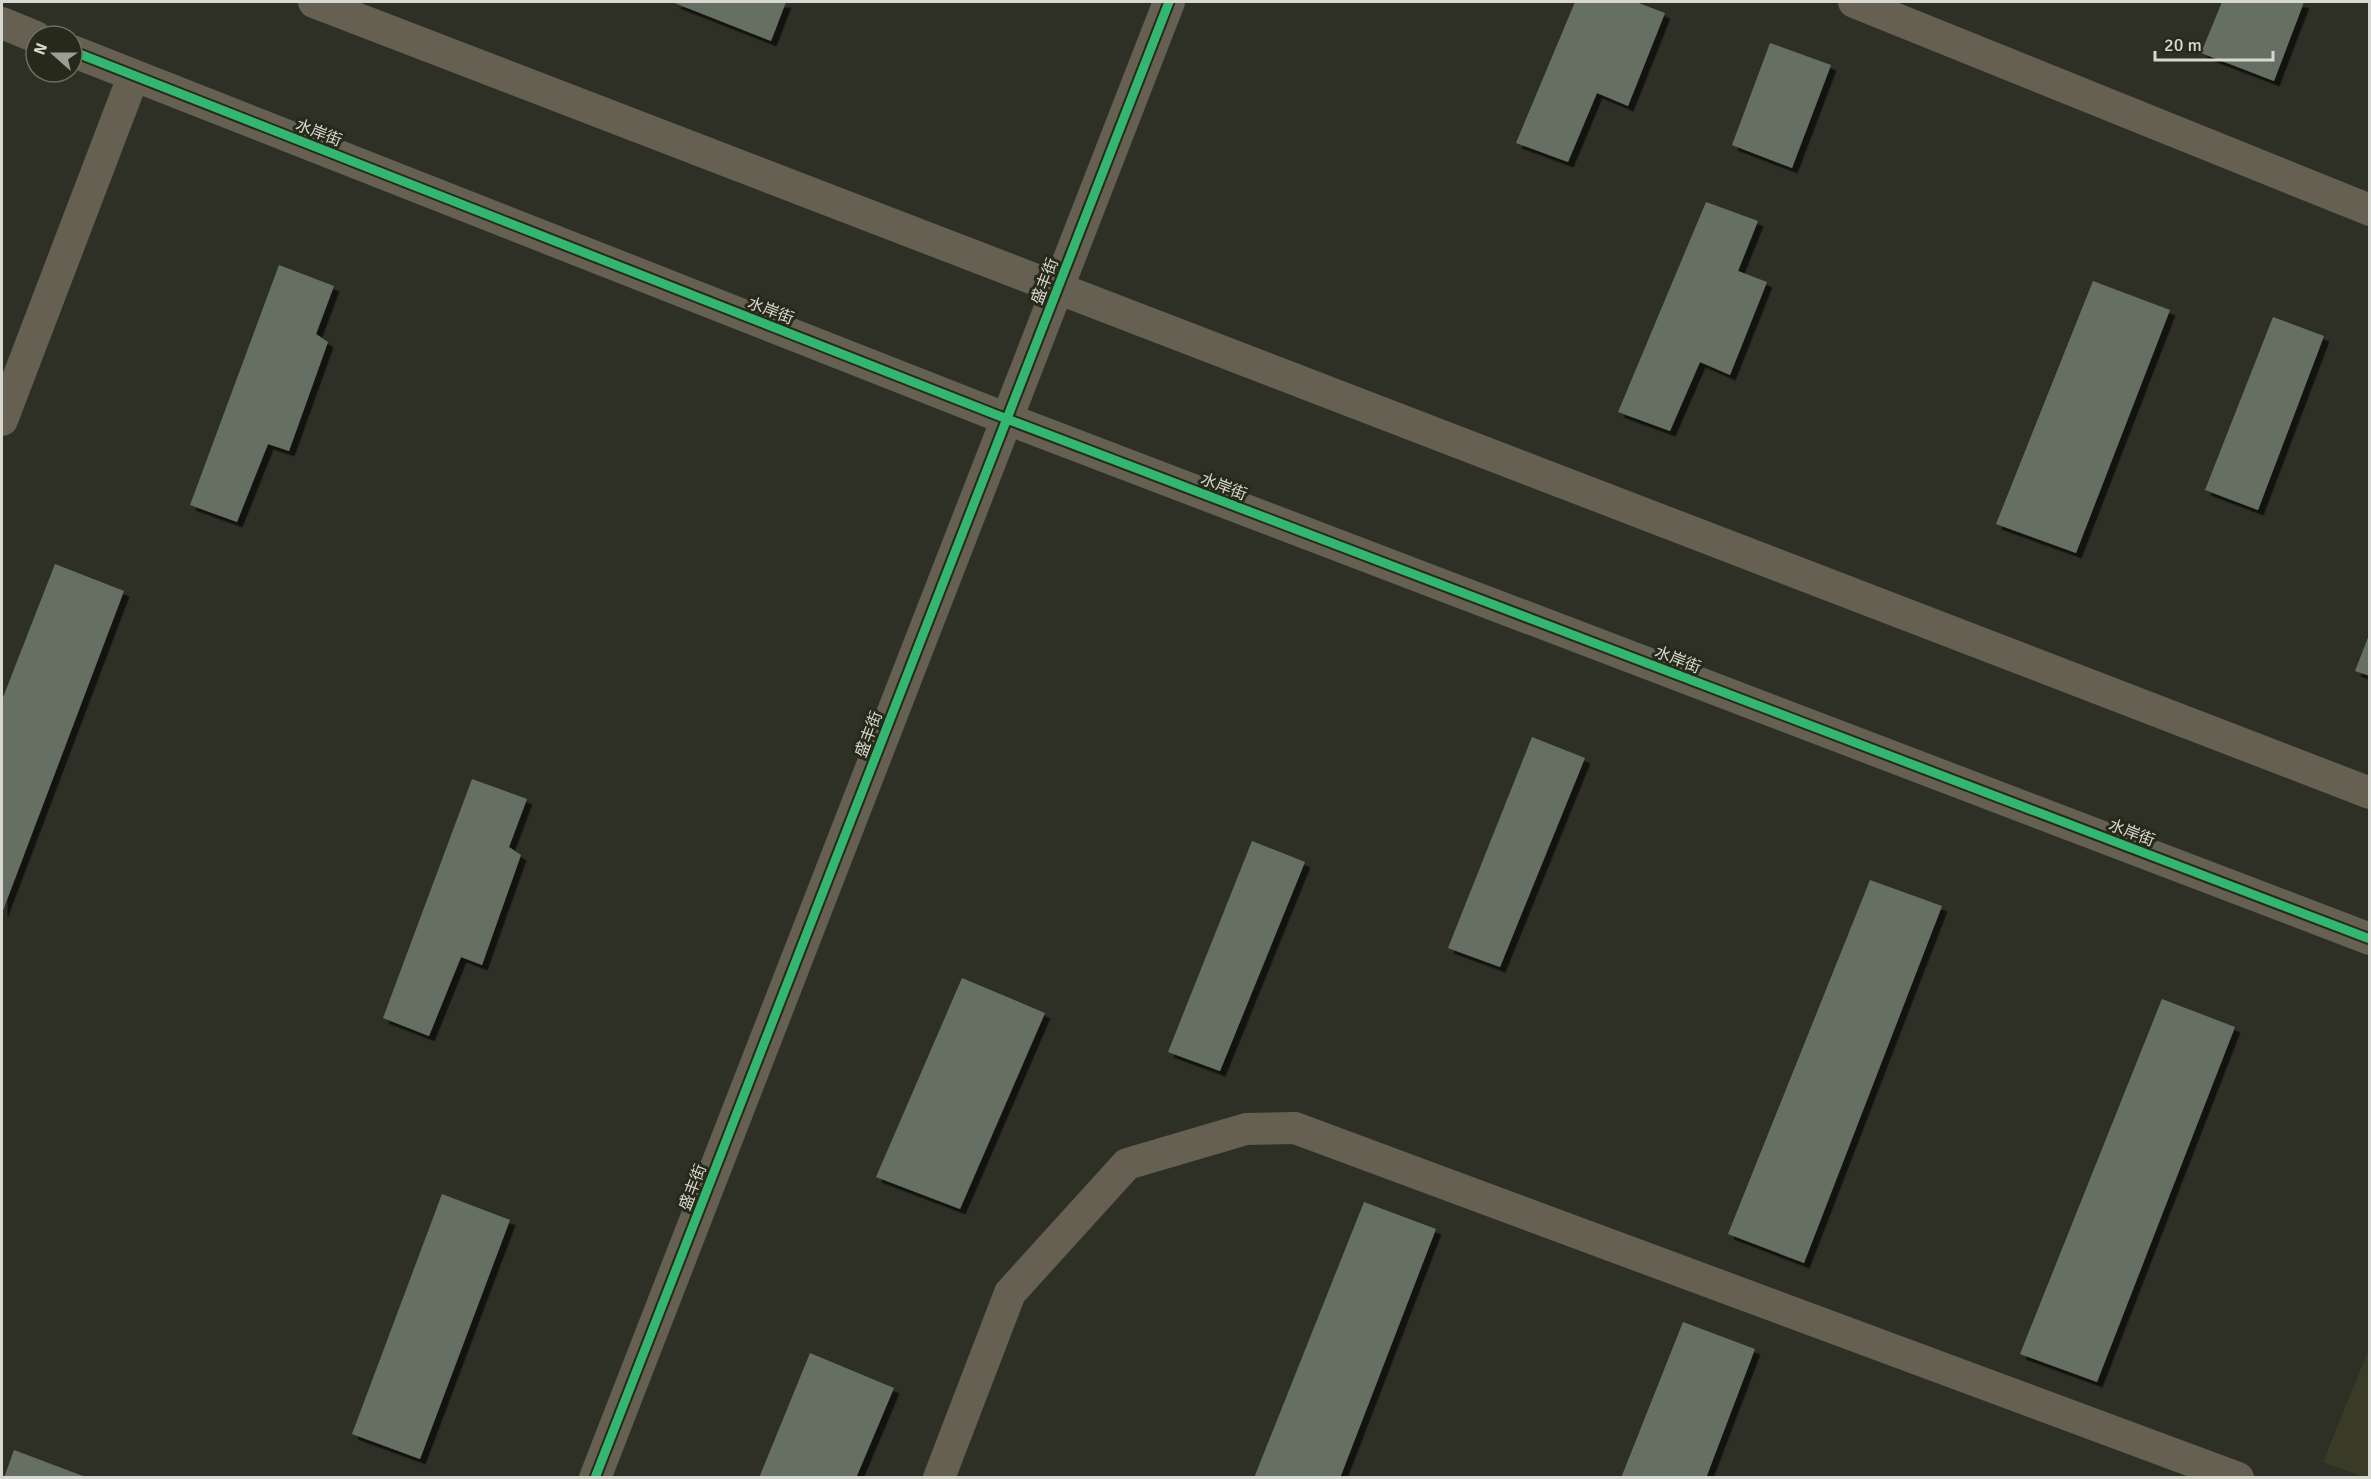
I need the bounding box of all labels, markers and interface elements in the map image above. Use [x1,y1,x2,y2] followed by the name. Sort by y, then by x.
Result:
[24,24,84,84] north arrow
[2155,24,2274,62] scale bar
[2164,34,2202,56] text: 20 m
[30,40,52,58] text: N
[293,115,345,151] street label: 水岸街
[1027,255,1063,307] street label: 盛丰街
[745,293,797,329] street label: 水岸街
[1198,469,1250,505] street label: 水岸街
[1652,642,1704,678] street label: 水岸街
[851,708,887,760] street label: 盛丰街
[2106,815,2158,851] street label: 水岸街
[675,1161,711,1213] street label: 盛丰街

